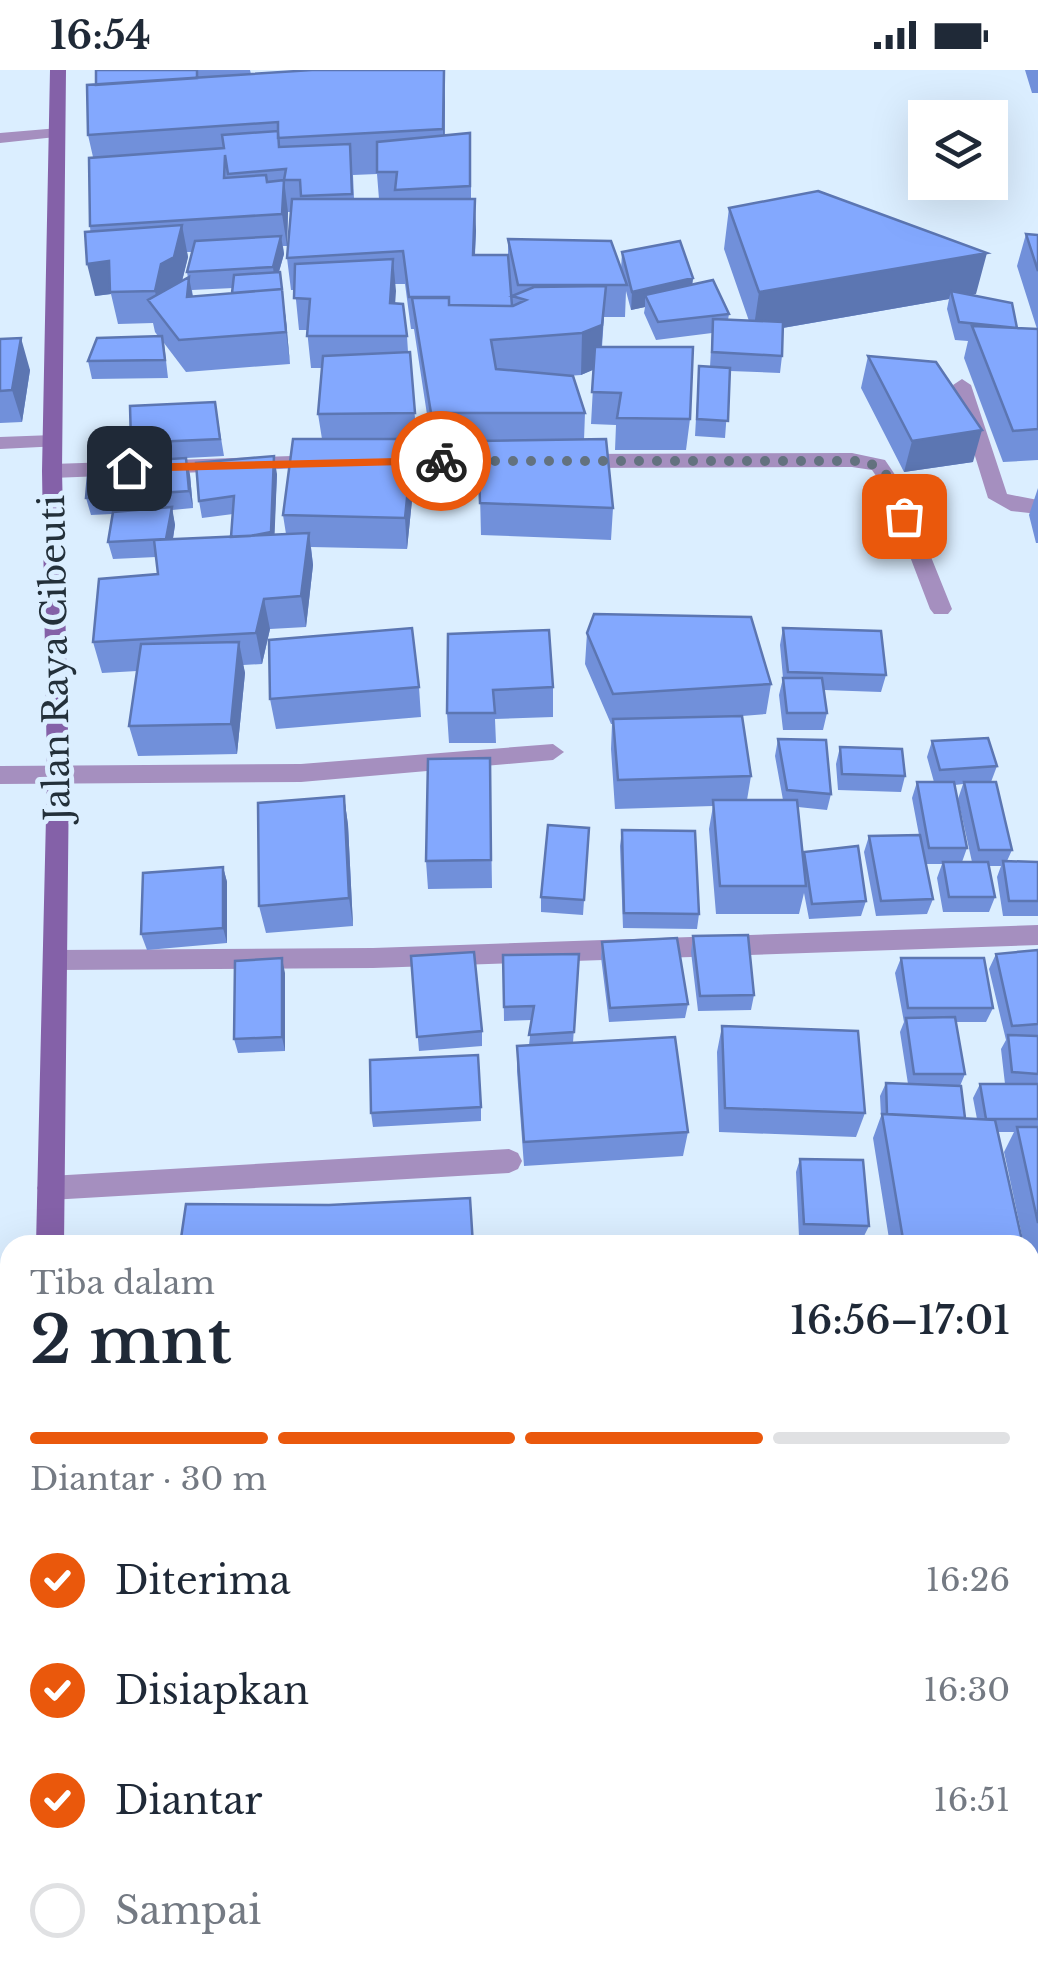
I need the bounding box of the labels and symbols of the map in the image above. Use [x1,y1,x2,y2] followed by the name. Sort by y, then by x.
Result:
[391,411,491,511] courier
[87,426,172,511] pin
[862,474,947,559] pin
[30,495,79,825] street label: Jalan Raya Cibeuti

